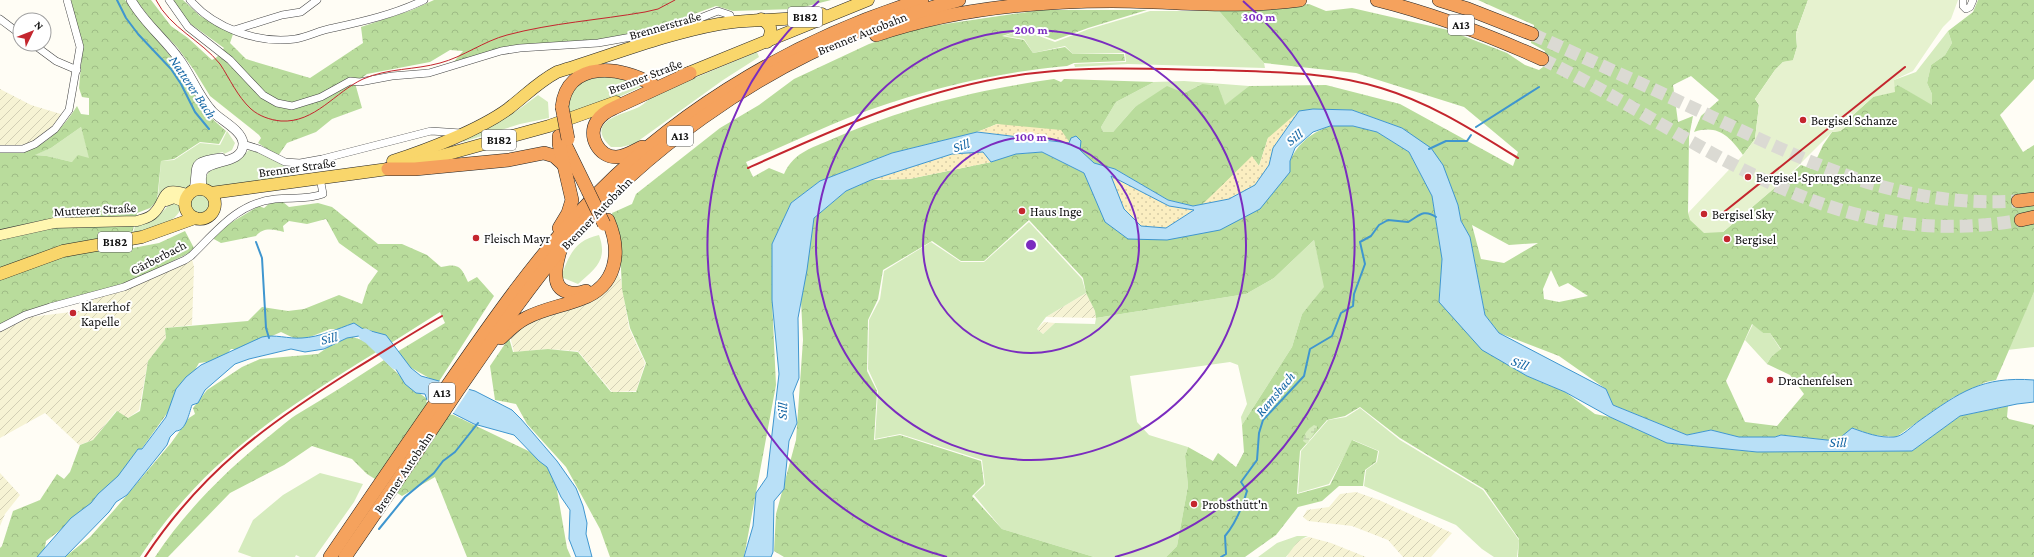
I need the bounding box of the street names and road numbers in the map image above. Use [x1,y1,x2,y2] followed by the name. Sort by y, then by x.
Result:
[788,7,822,27] road number: B182
[627,8,703,43] street label: Brennerstraße
[815,9,909,58] street label: Brenner Autobahn
[1448,15,1474,35] road number: A13
[606,55,684,97] street label: Brenner Straße
[667,126,693,146] road number: A13
[482,130,516,150] road number: B182
[258,155,337,180] street label: Brenner Straße
[558,174,635,253] street label: Brenner Autobahn
[53,200,137,219] street label: Mutterer Straße
[98,232,132,252] road number: B182
[128,237,189,278] street label: Gärberbach
[429,383,455,403] road number: A13
[371,429,436,516] street label: Brenner Autobahn

